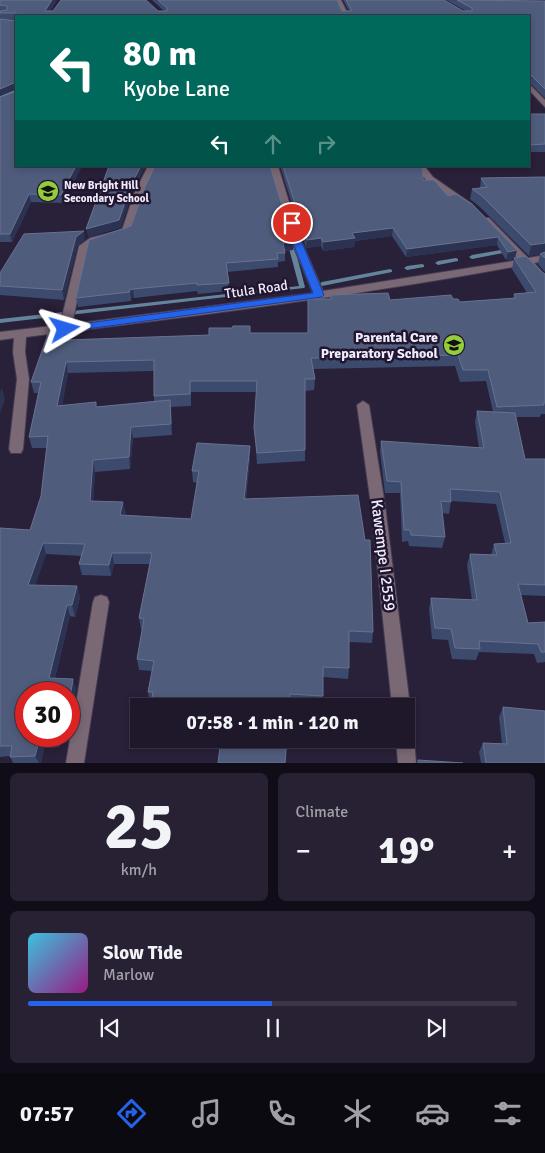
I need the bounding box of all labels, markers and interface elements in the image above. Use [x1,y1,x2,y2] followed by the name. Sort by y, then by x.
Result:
[123,32,197,75] text: 80 m
[40,35,105,100] icon: left
[123,75,230,102] text: Kyobe Lane
[206,130,234,158] icon: left
[259,130,287,158] icon: ahead
[312,130,340,158] icon: right
[36,179,60,203] school or university icon: New Bright Hill Secondary School
[64,179,149,205] place label: New Bright Hill Secondary School
[271,202,313,244] pin
[278,209,306,237] icon: arrive
[223,277,289,302] street label: Ttula Road
[38,302,90,354] position arrow
[321,329,439,362] place label: Parental Care Preparatory School
[442,333,466,357] school or university icon: Parental Care Preparatory School
[366,498,400,612] street label: Kawempe I 2559
[15,682,80,747] speed limit sign: 30
[186,711,359,735] text: 07:58 · 1 min · 120 m
[104,787,174,867] text: 25
[296,802,348,822] text: Climate
[378,827,434,874] text: 19°
[296,834,311,868] text: −
[502,834,517,868] text: +
[121,860,157,880] text: km/h
[103,941,183,965] text: Slow Tide
[103,965,154,985] text: Marlow
[96,1014,124,1042] icon: previous
[259,1014,287,1042] icon: pause
[422,1014,450,1042] icon: next
[114,1096,149,1131] icon: directions
[189,1096,224,1131] icon: music
[264,1096,299,1131] icon: phone
[340,1096,375,1131] icon: climate
[415,1096,450,1131] icon: car
[490,1096,525,1131] icon: filters
[20,1100,74,1127] text: 07:57

